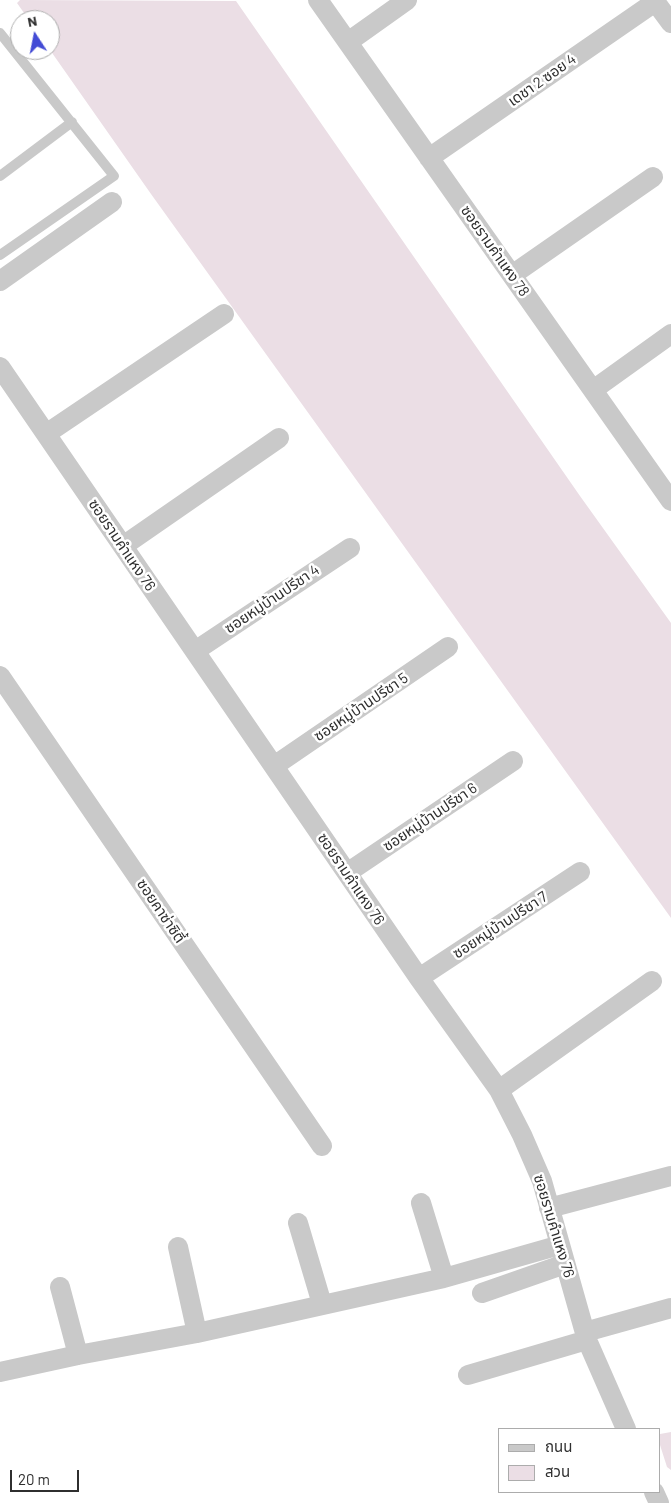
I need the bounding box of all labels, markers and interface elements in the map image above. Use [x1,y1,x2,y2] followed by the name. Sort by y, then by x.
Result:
[10,10,60,60] north arrow
[26,12,38,30] text: N
[504,50,580,110] street label: เดชา 2 ซอย 4
[457,202,533,300] street label: ซอยรามคำแหง 78
[85,496,159,594] street label: ซอยรามคำแหง 76
[221,561,323,637] street label: ซอยหมู่บ้านปรีชา 4
[311,669,411,745] street label: ซอยหมู่บ้านปรีชา 5
[380,779,480,855] street label: ซอยหมู่บ้านปรีชา 6
[314,830,388,928] street label: ซอยรามคำแหง 76
[133,876,189,946] street label: ซอยคาซ่าซิตี้
[449,888,551,962] street label: ซอยหมู่บ้านปรีชา 7
[530,1172,578,1280] street label: ซอยรามคำแหง 76
[498,1428,661,1493] legend
[545,1437,572,1455] text: ถนน
[12,1460,81,1492] scale bar
[545,1462,570,1480] text: สวน
[18,1470,50,1488] text: 20 m

